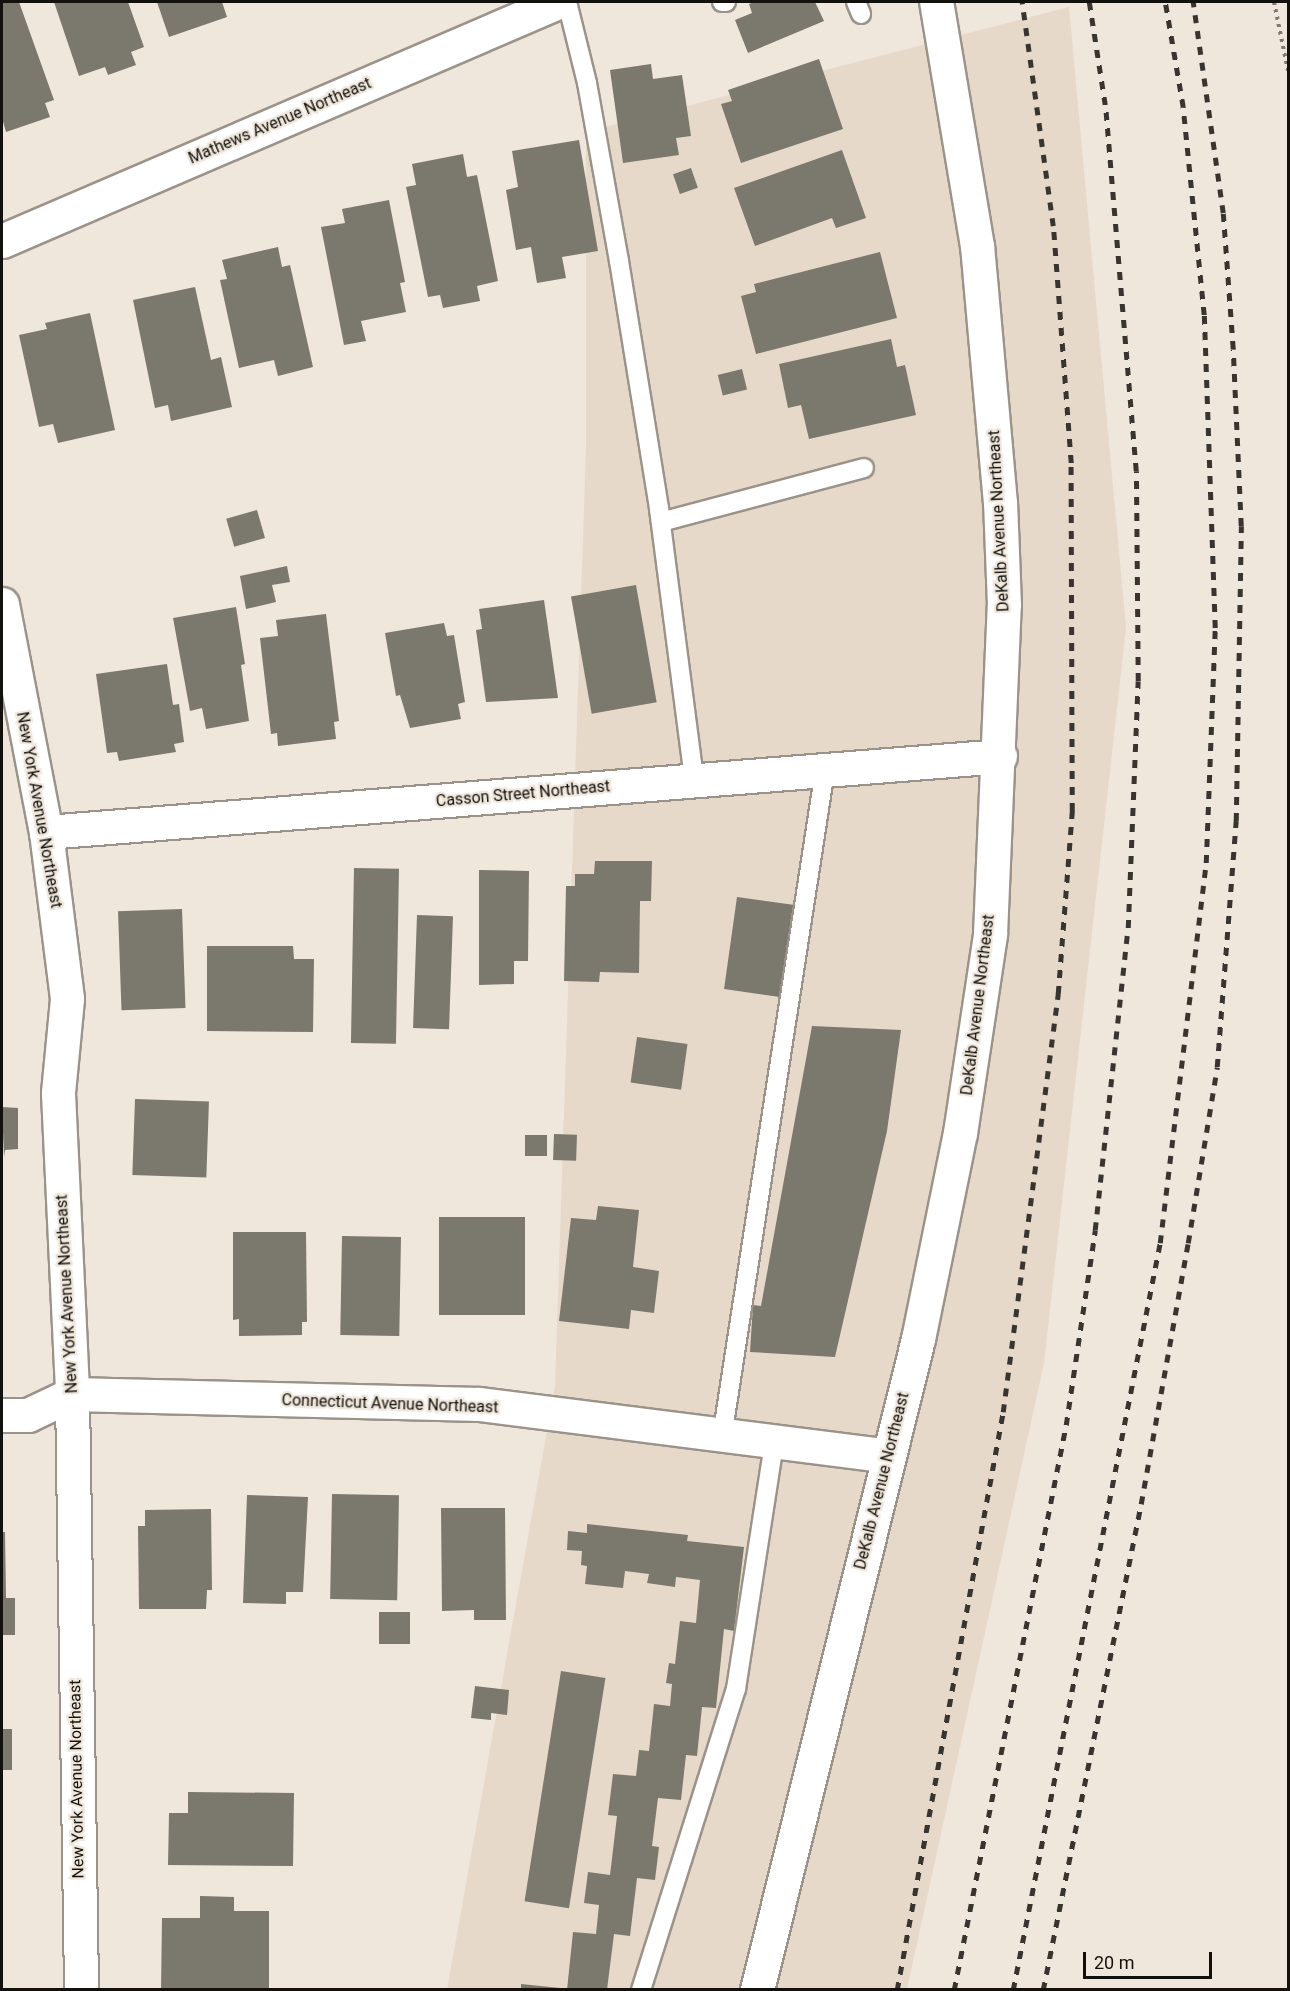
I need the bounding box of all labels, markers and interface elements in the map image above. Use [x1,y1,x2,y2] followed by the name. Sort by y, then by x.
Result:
[186,74,374,168] street label: Mathews Avenue Northeast
[985,430,1013,612] street label: DeKalb Avenue Northeast
[12,710,66,910] street label: New York Avenue Northeast
[435,777,611,811] street label: Casson Street Northeast
[957,914,999,1096] street label: DeKalb Avenue Northeast
[52,1194,82,1394] street label: New York Avenue Northeast
[851,1390,913,1572] street label: DeKalb Avenue Northeast
[281,1391,499,1417] street label: Connecticut Avenue Northeast
[66,1679,88,1879] street label: New York Avenue Northeast
[1086,1940,1215,1978] scale bar
[1094,1952,1134,1973] text: 20 m

